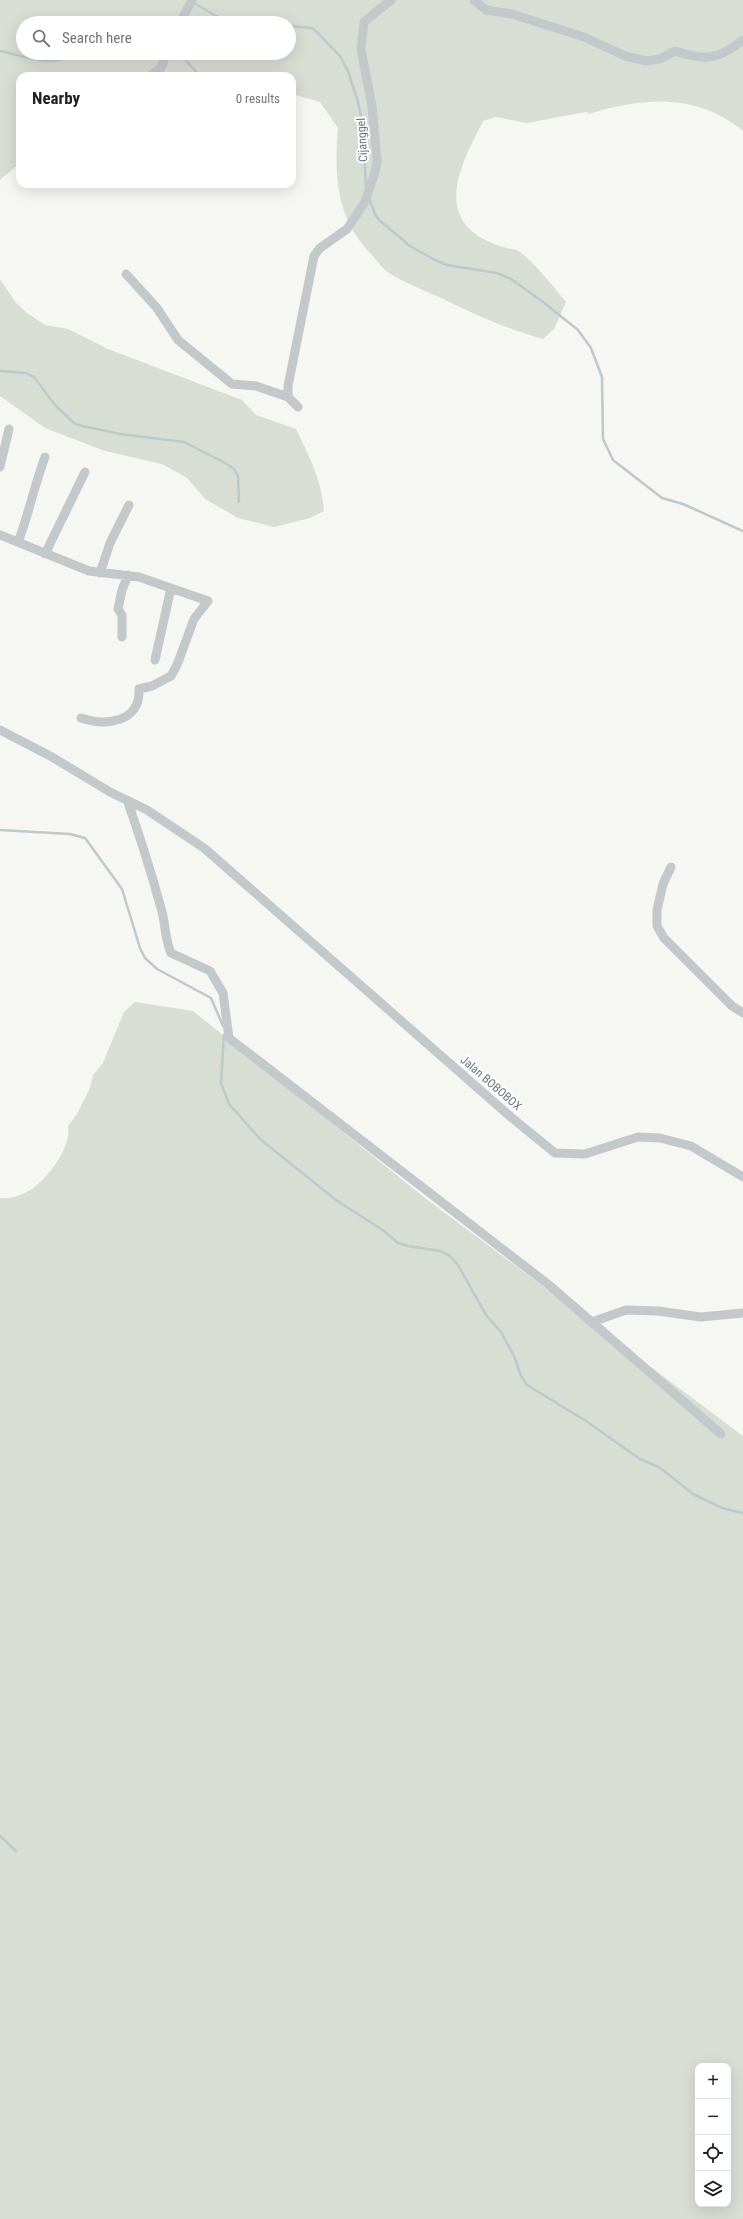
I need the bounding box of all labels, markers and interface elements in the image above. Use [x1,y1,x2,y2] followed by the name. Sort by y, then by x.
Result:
[16,16,296,60] search box
[30,27,52,49] icon: search
[62,29,132,47] text: Search here
[32,88,80,108] text: Nearby
[236,91,280,106] text: 0 results
[354,118,370,162] street label: Cijanggel
[458,1053,525,1114] street label: Jalan BOBOBOX
[695,2063,731,2207] map controls
[695,2063,731,2099] button: +
[695,2099,731,2135] button: −
[695,2135,731,2171] button: locate
[695,2171,731,2207] button: layers

